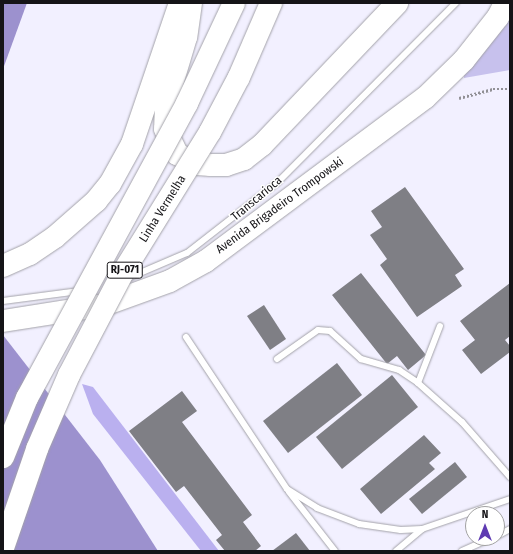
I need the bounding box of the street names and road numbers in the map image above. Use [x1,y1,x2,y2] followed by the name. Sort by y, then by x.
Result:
[213,155,347,257] street label: Avenida Brigadeiro Trompowski
[137,173,189,245] street label: Linha Vermelha
[229,174,285,224] street label: Transcarioca
[106,261,144,279] road number: RJ-071

